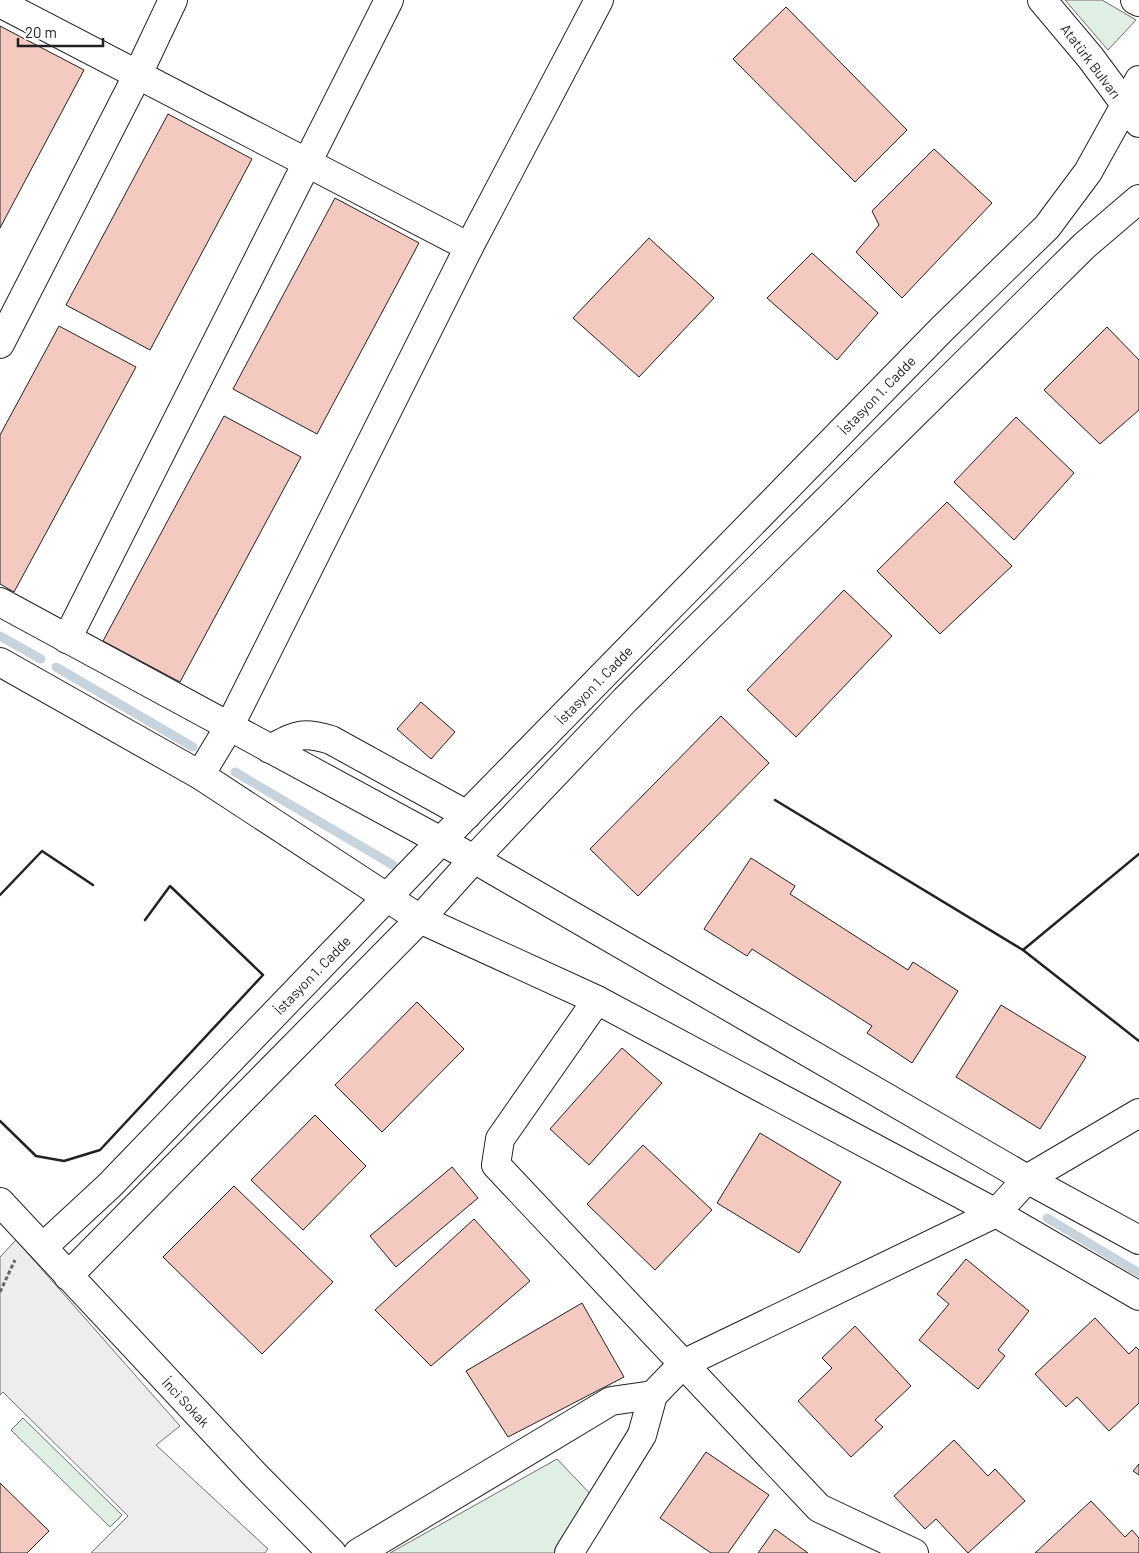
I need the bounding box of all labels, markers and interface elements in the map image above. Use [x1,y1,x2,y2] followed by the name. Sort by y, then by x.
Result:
[18,15,102,47] scale bar
[1057,20,1125,102] street label: Atatürk Bulvarı
[25,23,57,41] text: 20 m
[835,352,919,438] street label: İstasyon 1. Cadde
[552,642,636,728] street label: İstasyon 1. Cadde
[270,932,354,1018] street label: İstasyon 1. Cadde
[159,1374,213,1430] street label: İnci Sokak

